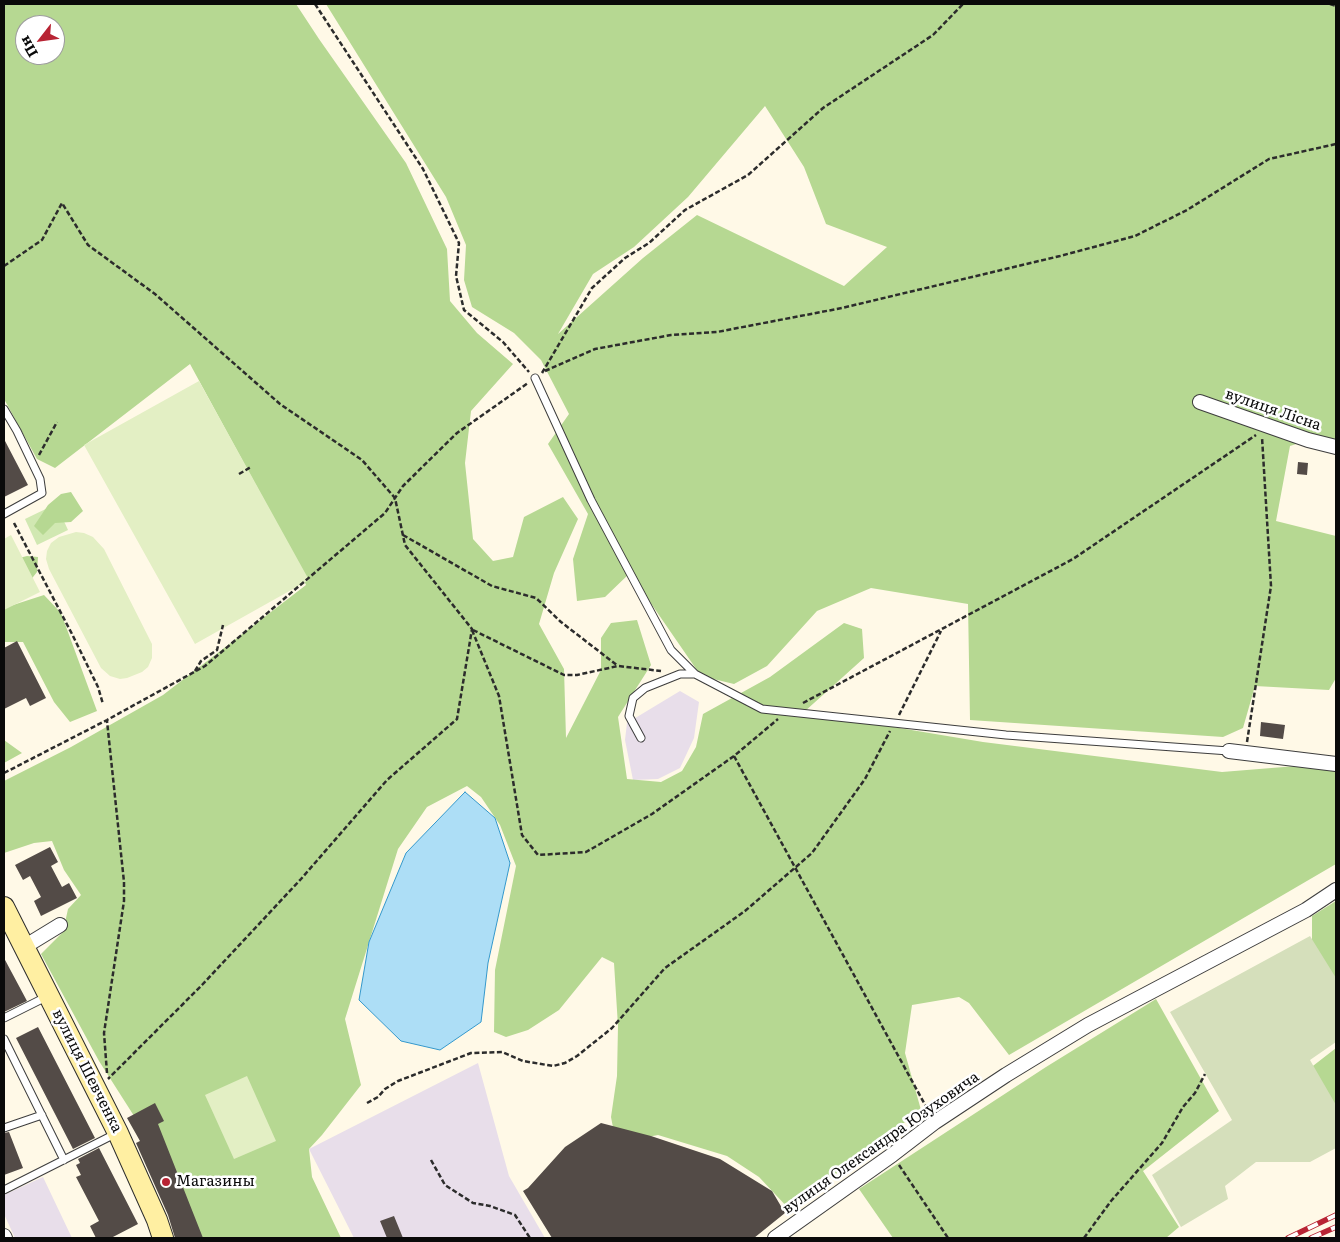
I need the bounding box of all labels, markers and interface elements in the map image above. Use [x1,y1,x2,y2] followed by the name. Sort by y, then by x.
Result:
[15,15,65,65] north arrow
[14,33,42,61] text: Пн
[1223,385,1323,435] street label: вулиця Лісна
[48,1006,126,1136] street label: вулиця Шевченка
[779,1068,983,1218] street label: вулиця Олександра Юзуховича
[176,1173,255,1191] place label: Магазины
[160,1176,172,1188] marker: Магазины

